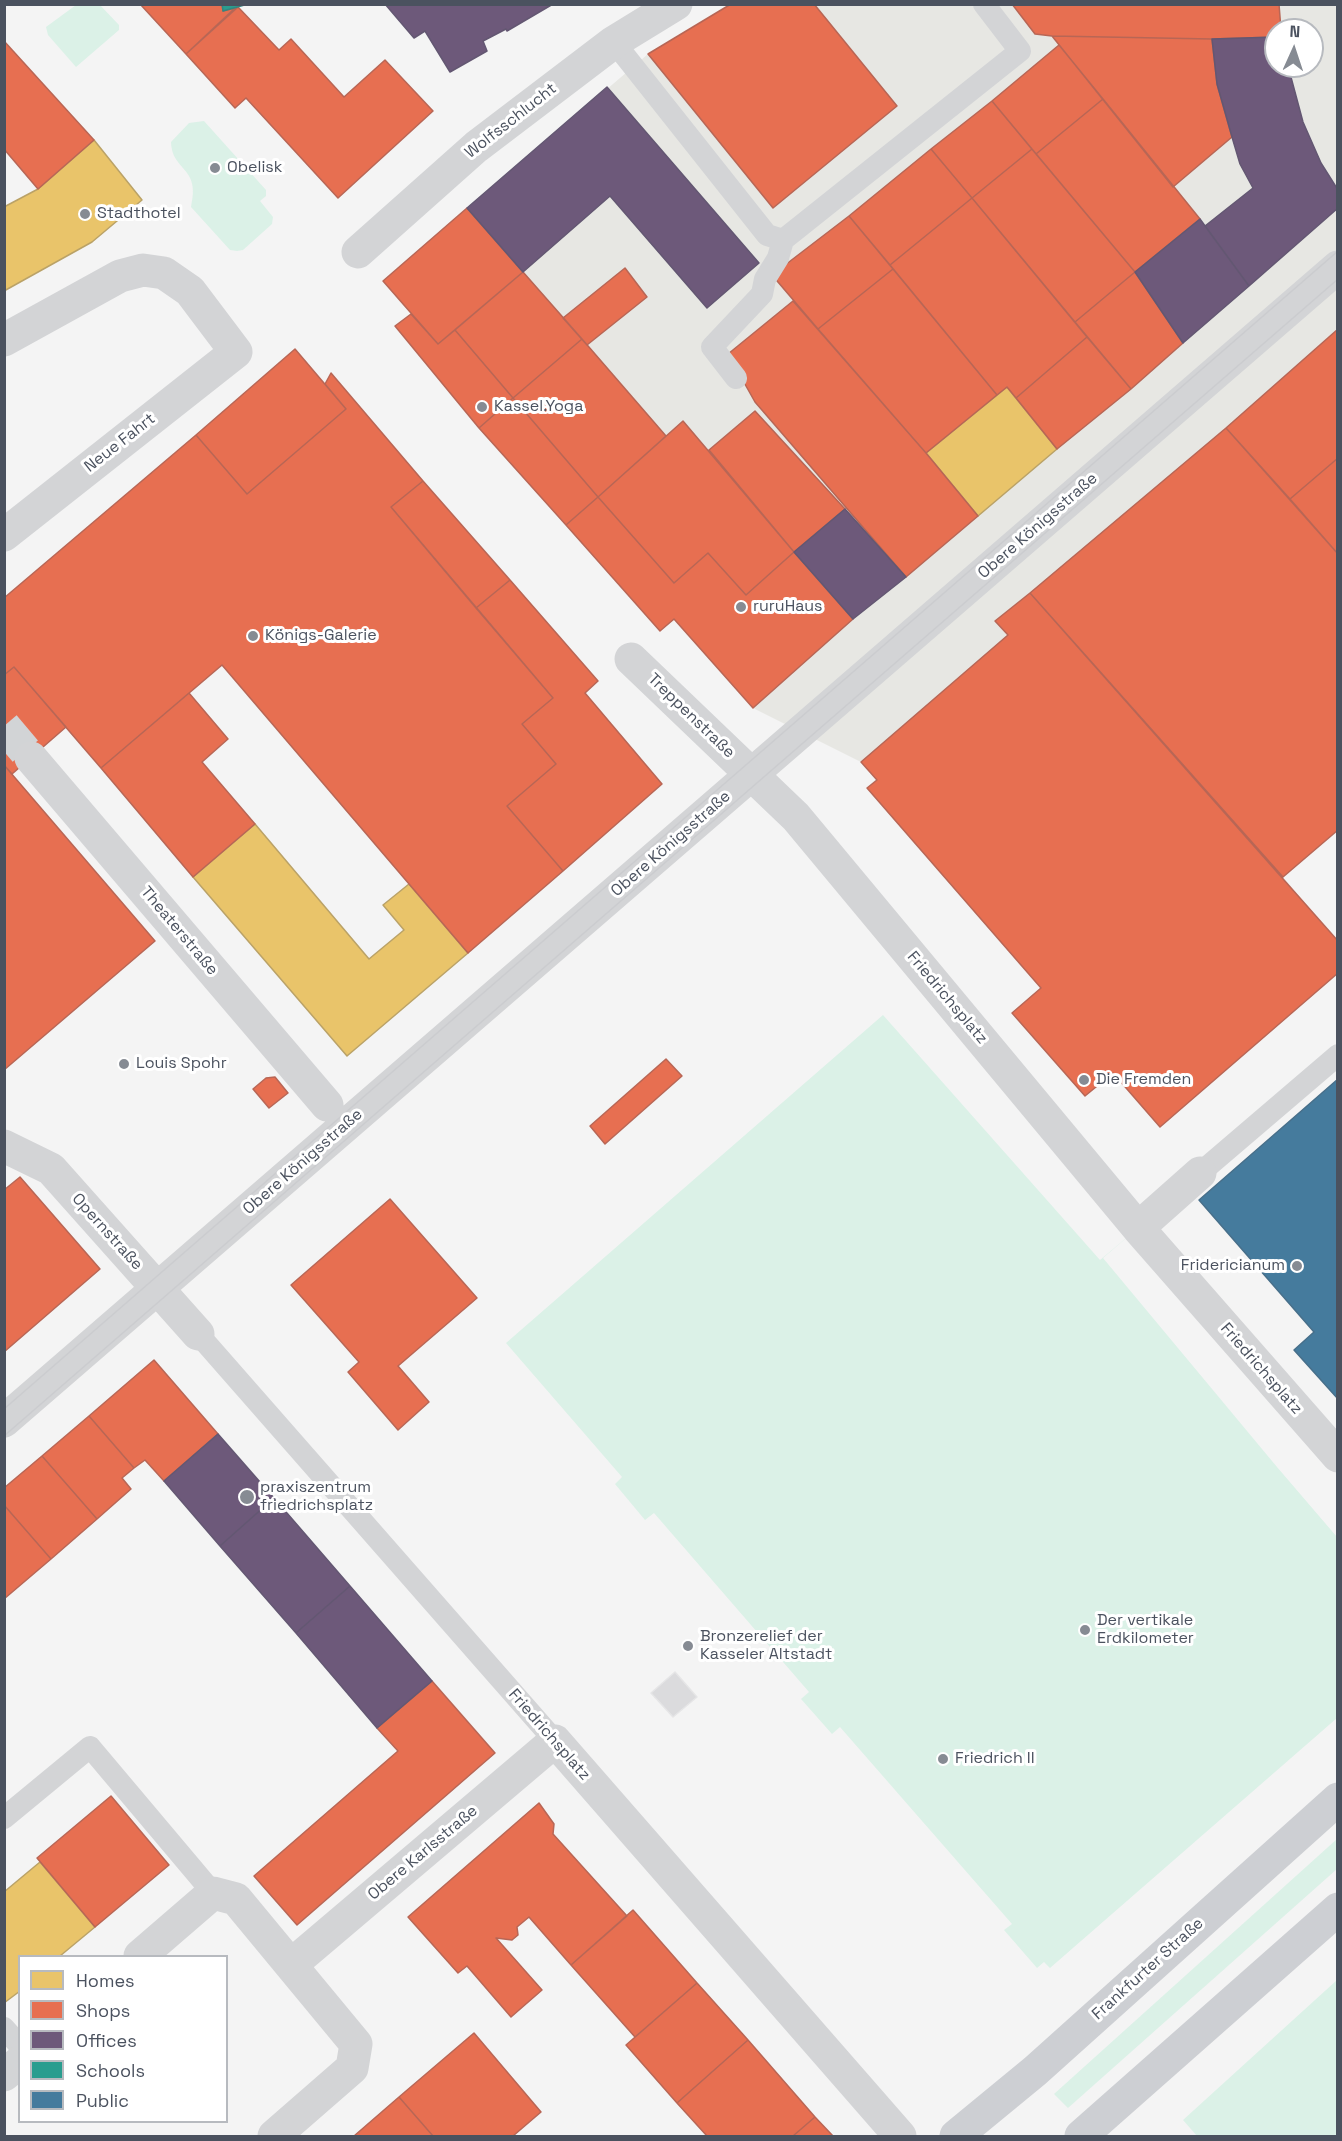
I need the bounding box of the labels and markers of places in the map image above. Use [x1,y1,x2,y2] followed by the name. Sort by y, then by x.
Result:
[227,158,282,178] place label: Obelisk
[208,161,222,175] marker: Obelisk
[97,204,181,224] place label: Stadthotel
[78,207,92,221] marker: Stadthotel
[494,397,583,417] place label: Kassel.Yoga
[475,400,489,414] marker: Kassel.Yoga
[753,597,822,617] place label: ruruHaus
[734,600,748,614] marker: ruruHaus
[265,626,377,646] place label: Königs-Galerie
[246,629,260,643] marker: Königs-Galerie
[136,1054,227,1074] place label: Louis Spohr
[117,1057,131,1071] marker: Louis Spohr
[1096,1070,1191,1090] place label: Die Fremden
[1077,1073,1091,1087] marker: Die Fremden
[1181,1256,1285,1276] place label: Fridericianum
[1290,1259,1304,1273] marker: Fridericianum
[260,1478,373,1516] place label: praxiszentrum friedrichsplatz
[238,1488,256,1506] marker: praxiszentrum friedrichsplatz
[1097,1611,1194,1649] place label: Der vertikale Erdkilometer
[1078,1623,1092,1637] marker: Der vertikale Erdkilometer
[700,1627,832,1665] place label: Bronzerelief der Kasseler Altstadt
[681,1639,695,1653] marker: Bronzerelief der Kasseler Altstadt
[955,1749,1035,1769] place label: Friedrich II
[936,1752,950,1766] marker: Friedrich II

